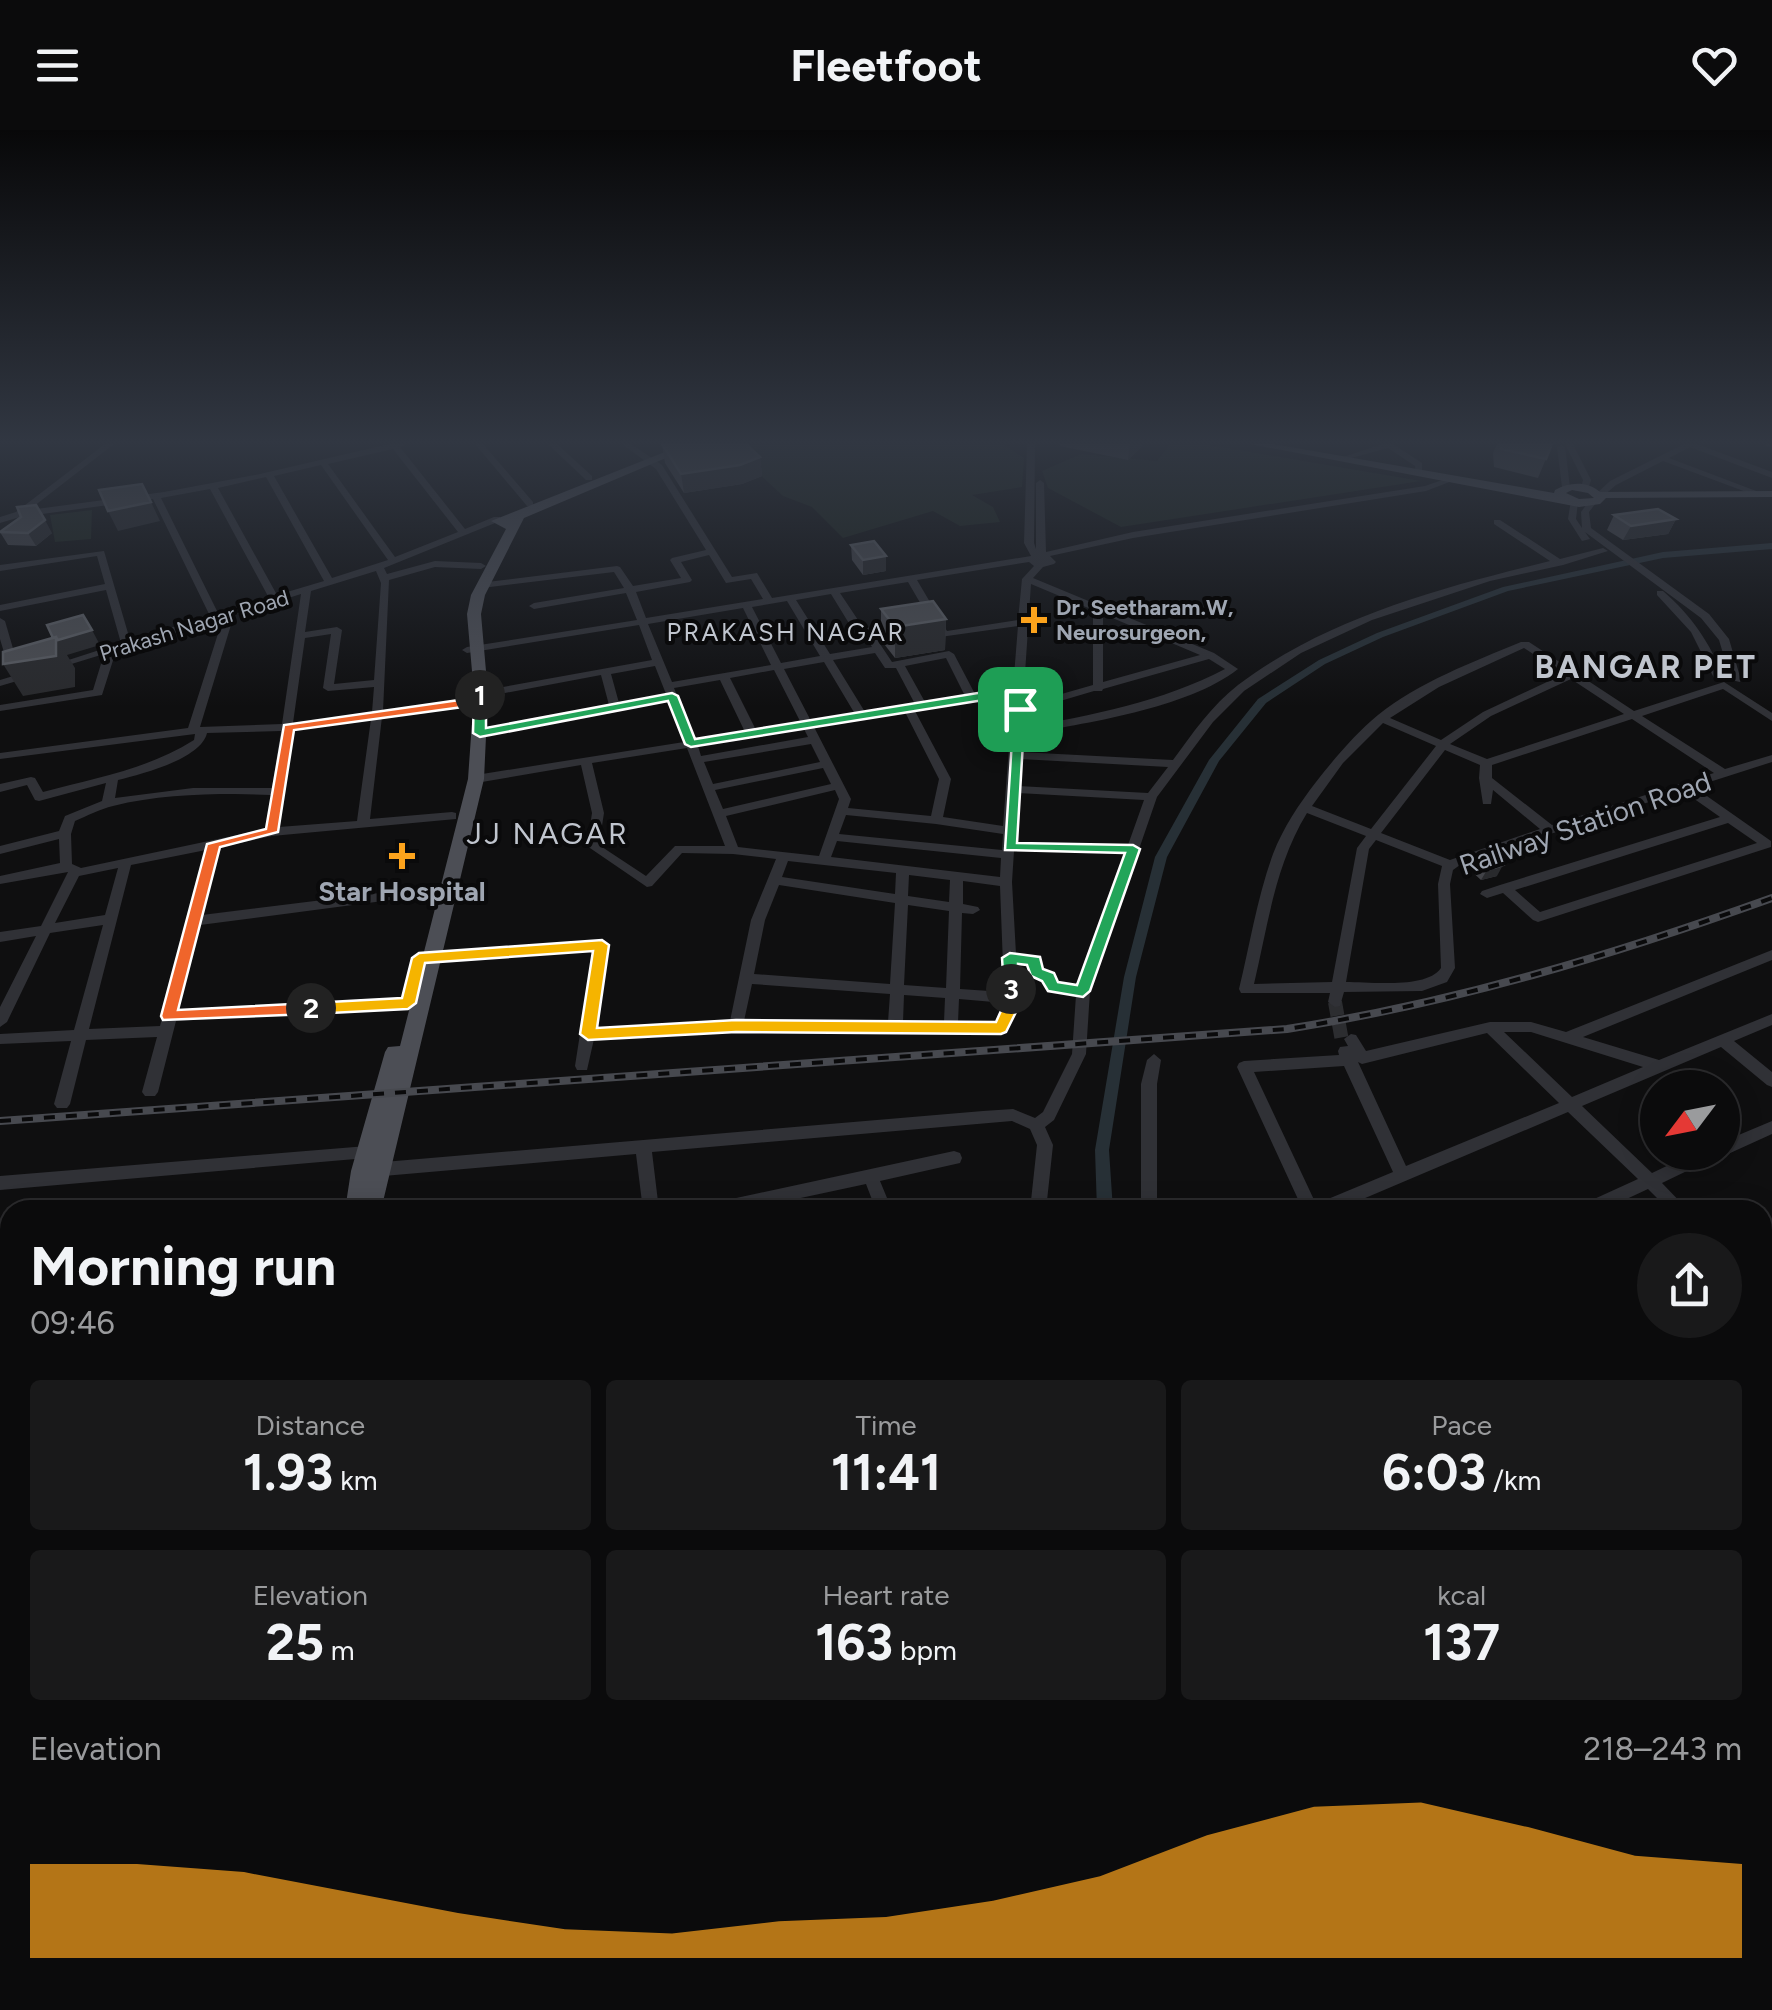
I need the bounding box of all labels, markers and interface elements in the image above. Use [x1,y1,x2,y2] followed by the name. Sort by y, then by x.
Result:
[30,38,85,93] icon: menu
[790,38,982,92] text: Fleetfoot
[1687,38,1742,93] icon: heart
[96,584,292,667] street label: Prakash Nagar Road
[1056,594,1233,646] place label: Dr. Seetharam.W, Neurosurgeon,
[1021,607,1047,633] marker: Dr. Seetharam.W, Neurosurgeon,
[666,617,906,647] district label: PRAKASH NAGAR
[1534,648,1758,686] district label: BANGAR PET
[978,667,1063,752] pin
[455,670,505,720] pin: 1
[474,678,486,712] text: 1
[993,682,1048,737] icon: arrive
[1455,764,1715,882] street label: Railway Station Road
[467,815,629,852] district label: JJ NAGAR
[389,843,415,869] marker: Star Hospital
[318,874,486,908] place label: Star Hospital
[986,964,1036,1014] pin: 3
[1003,972,1019,1006] text: 3
[286,983,336,1033] pin: 2
[303,991,319,1025] text: 2
[1640,1070,1740,1170] north arrow
[1640,1070,1740,1170] map controls
[30,1233,336,1299] text: Morning run
[1637,1233,1742,1338] button: share
[30,1304,115,1342] text: 09:46
[255,1408,365,1442] text: Distance
[855,1408,917,1442] text: Time
[1431,1408,1492,1442] text: Pace
[243,1442,333,1503] text: 1.93
[831,1442,941,1503] text: 11:41
[1382,1442,1486,1503] text: 6:03
[333,1463,378,1497] text: km
[1486,1463,1541,1497] text: /km
[253,1578,368,1612] text: Elevation
[822,1578,950,1612] text: Heart rate
[1437,1578,1486,1612] text: kcal
[266,1612,324,1673] text: 25
[815,1612,893,1673] text: 163
[1423,1612,1500,1673] text: 137
[324,1633,355,1667] text: m
[893,1633,957,1667] text: bpm
[30,1730,162,1768] text: Elevation
[1583,1730,1742,1768] text: 218–243 m

